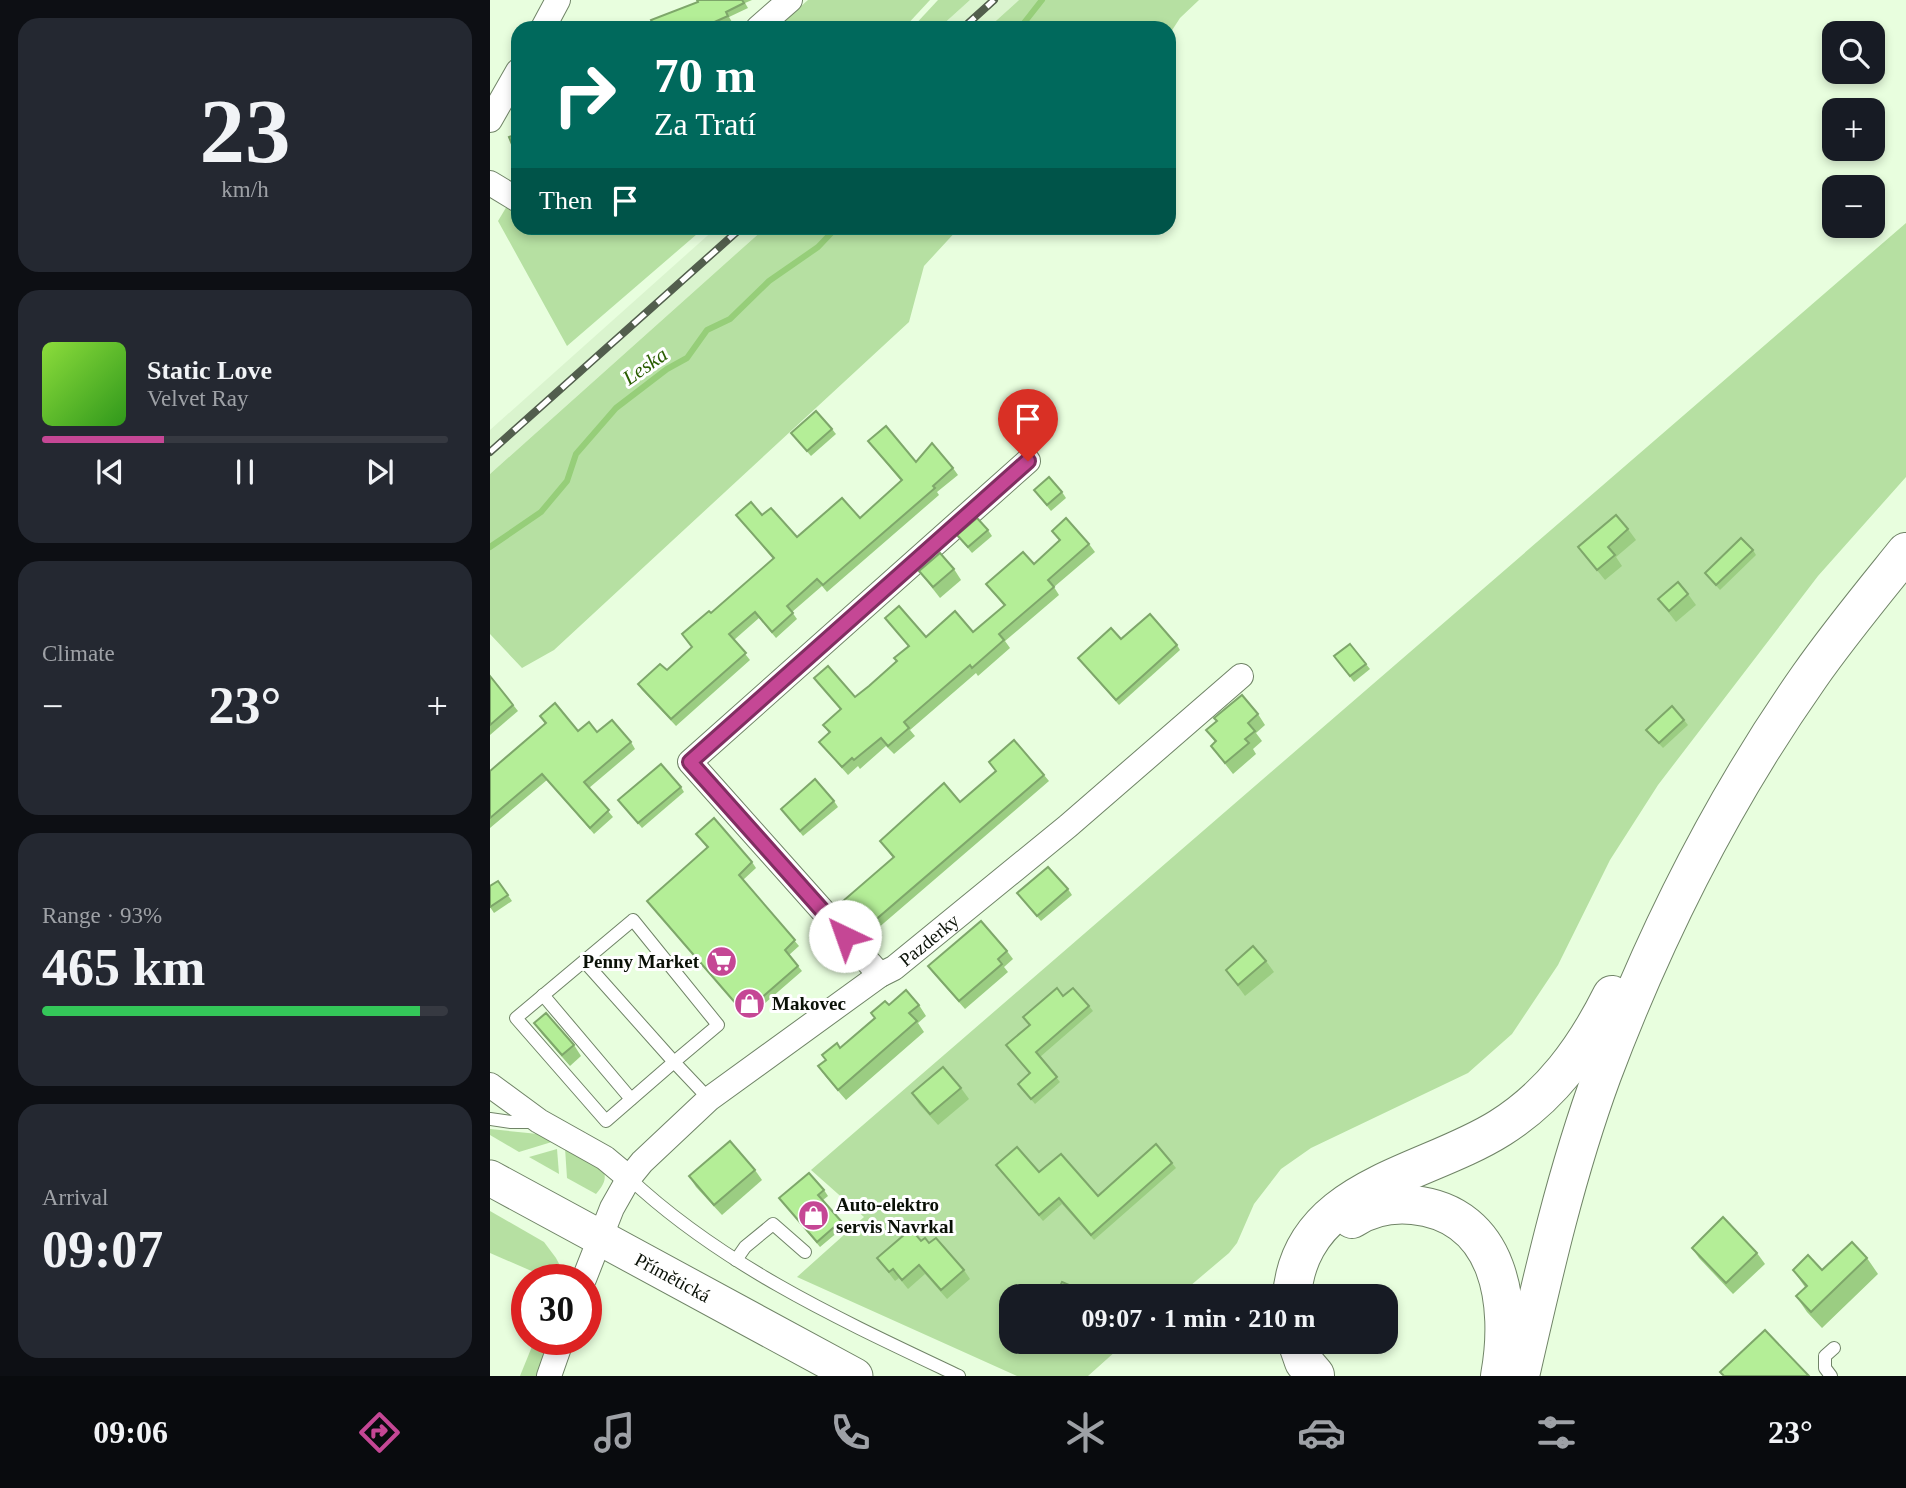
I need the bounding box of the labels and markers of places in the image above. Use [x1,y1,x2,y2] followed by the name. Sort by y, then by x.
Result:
[998,389,1058,461] pin
[705,944,739,978] supermarket icon: Penny Market
[582,951,700,972] place label: Penny Market
[732,986,766,1020] shop icon: Makovec
[772,993,846,1014] place label: Makovec
[836,1194,954,1237] place label: Auto-elektro servis Navrkal
[796,1198,830,1232] shop icon: Auto-elektro servis Navrkal

